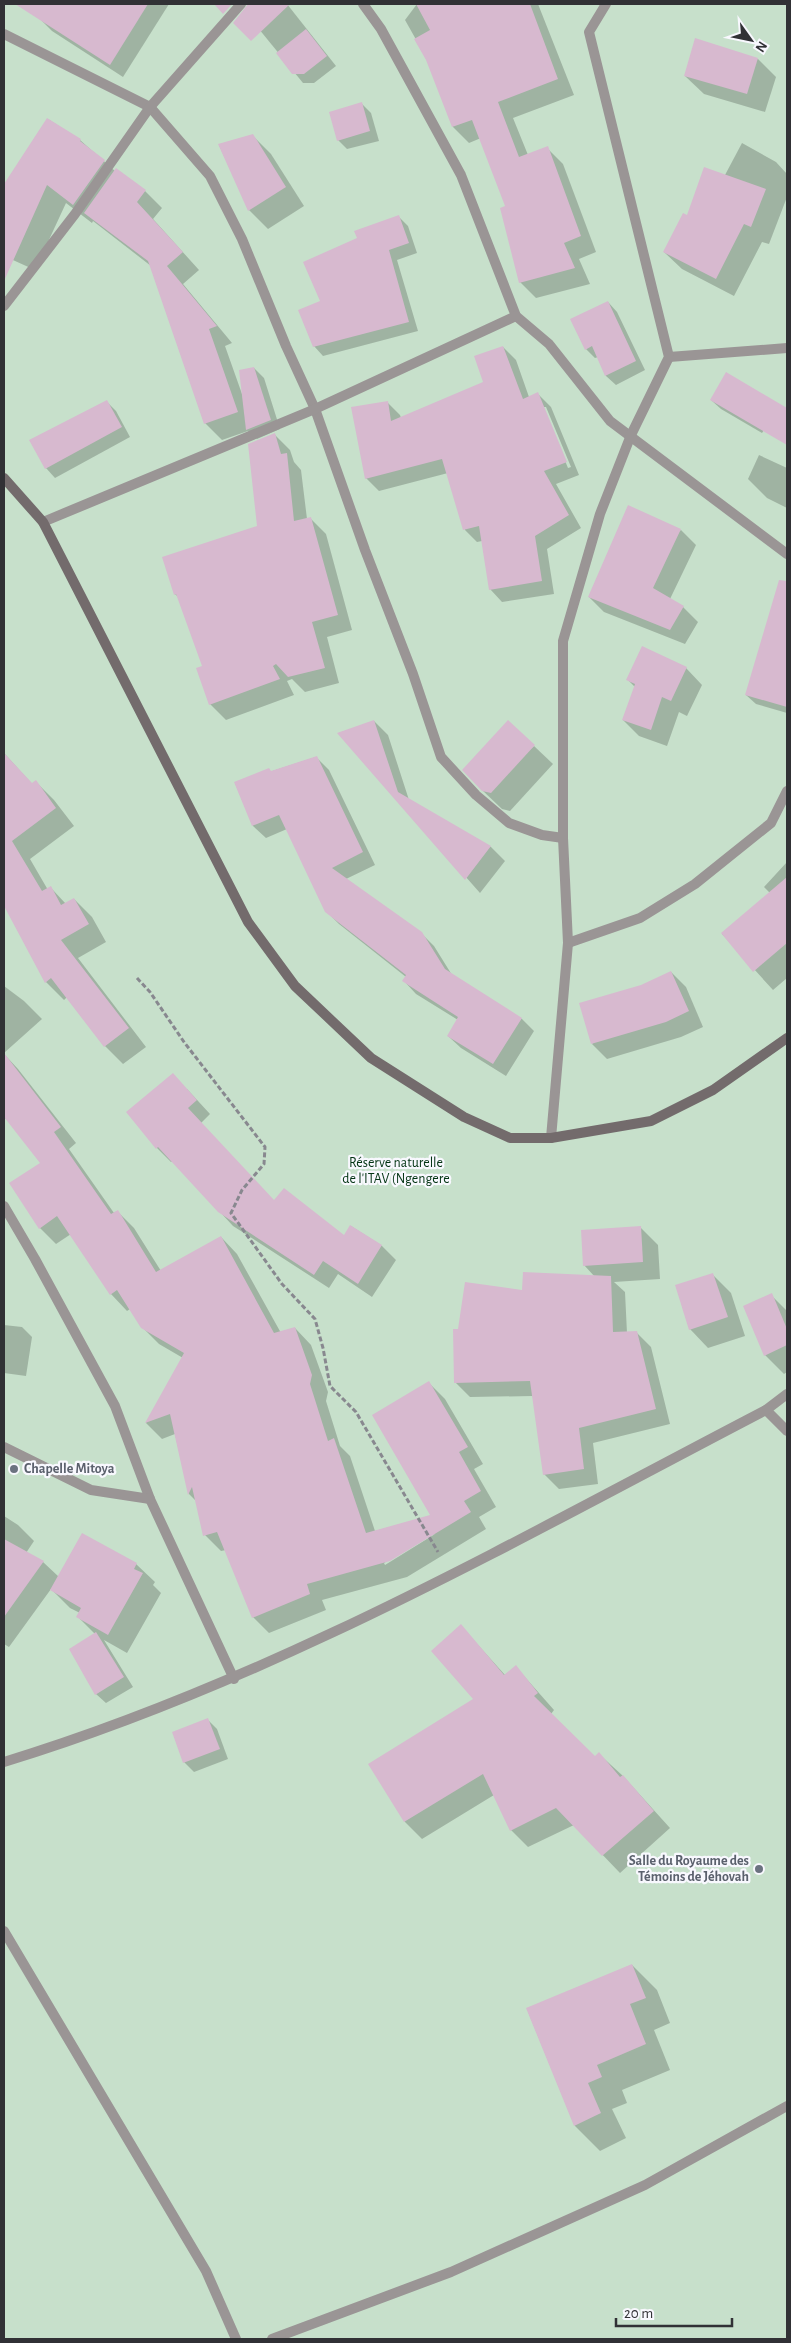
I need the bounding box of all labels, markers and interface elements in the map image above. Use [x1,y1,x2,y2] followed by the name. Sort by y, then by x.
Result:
[726,15,776,65] north arrow
[753,39,770,54] text: N
[342,1156,450,1186] park label: Réserve naturelle de l'ITAV (Ngengere
[24,1462,115,1476] place label: Chapelle Mitoya
[8,1463,20,1475] marker: Chapelle Mitoya
[629,1854,749,1884] place label: Salle du Royaume des Témoins de Jéhovah
[753,1863,765,1875] marker: Salle du Royaume des Témoins de Jéhovah
[616,2296,732,2328] scale bar
[624,2306,653,2321] text: 20 m

